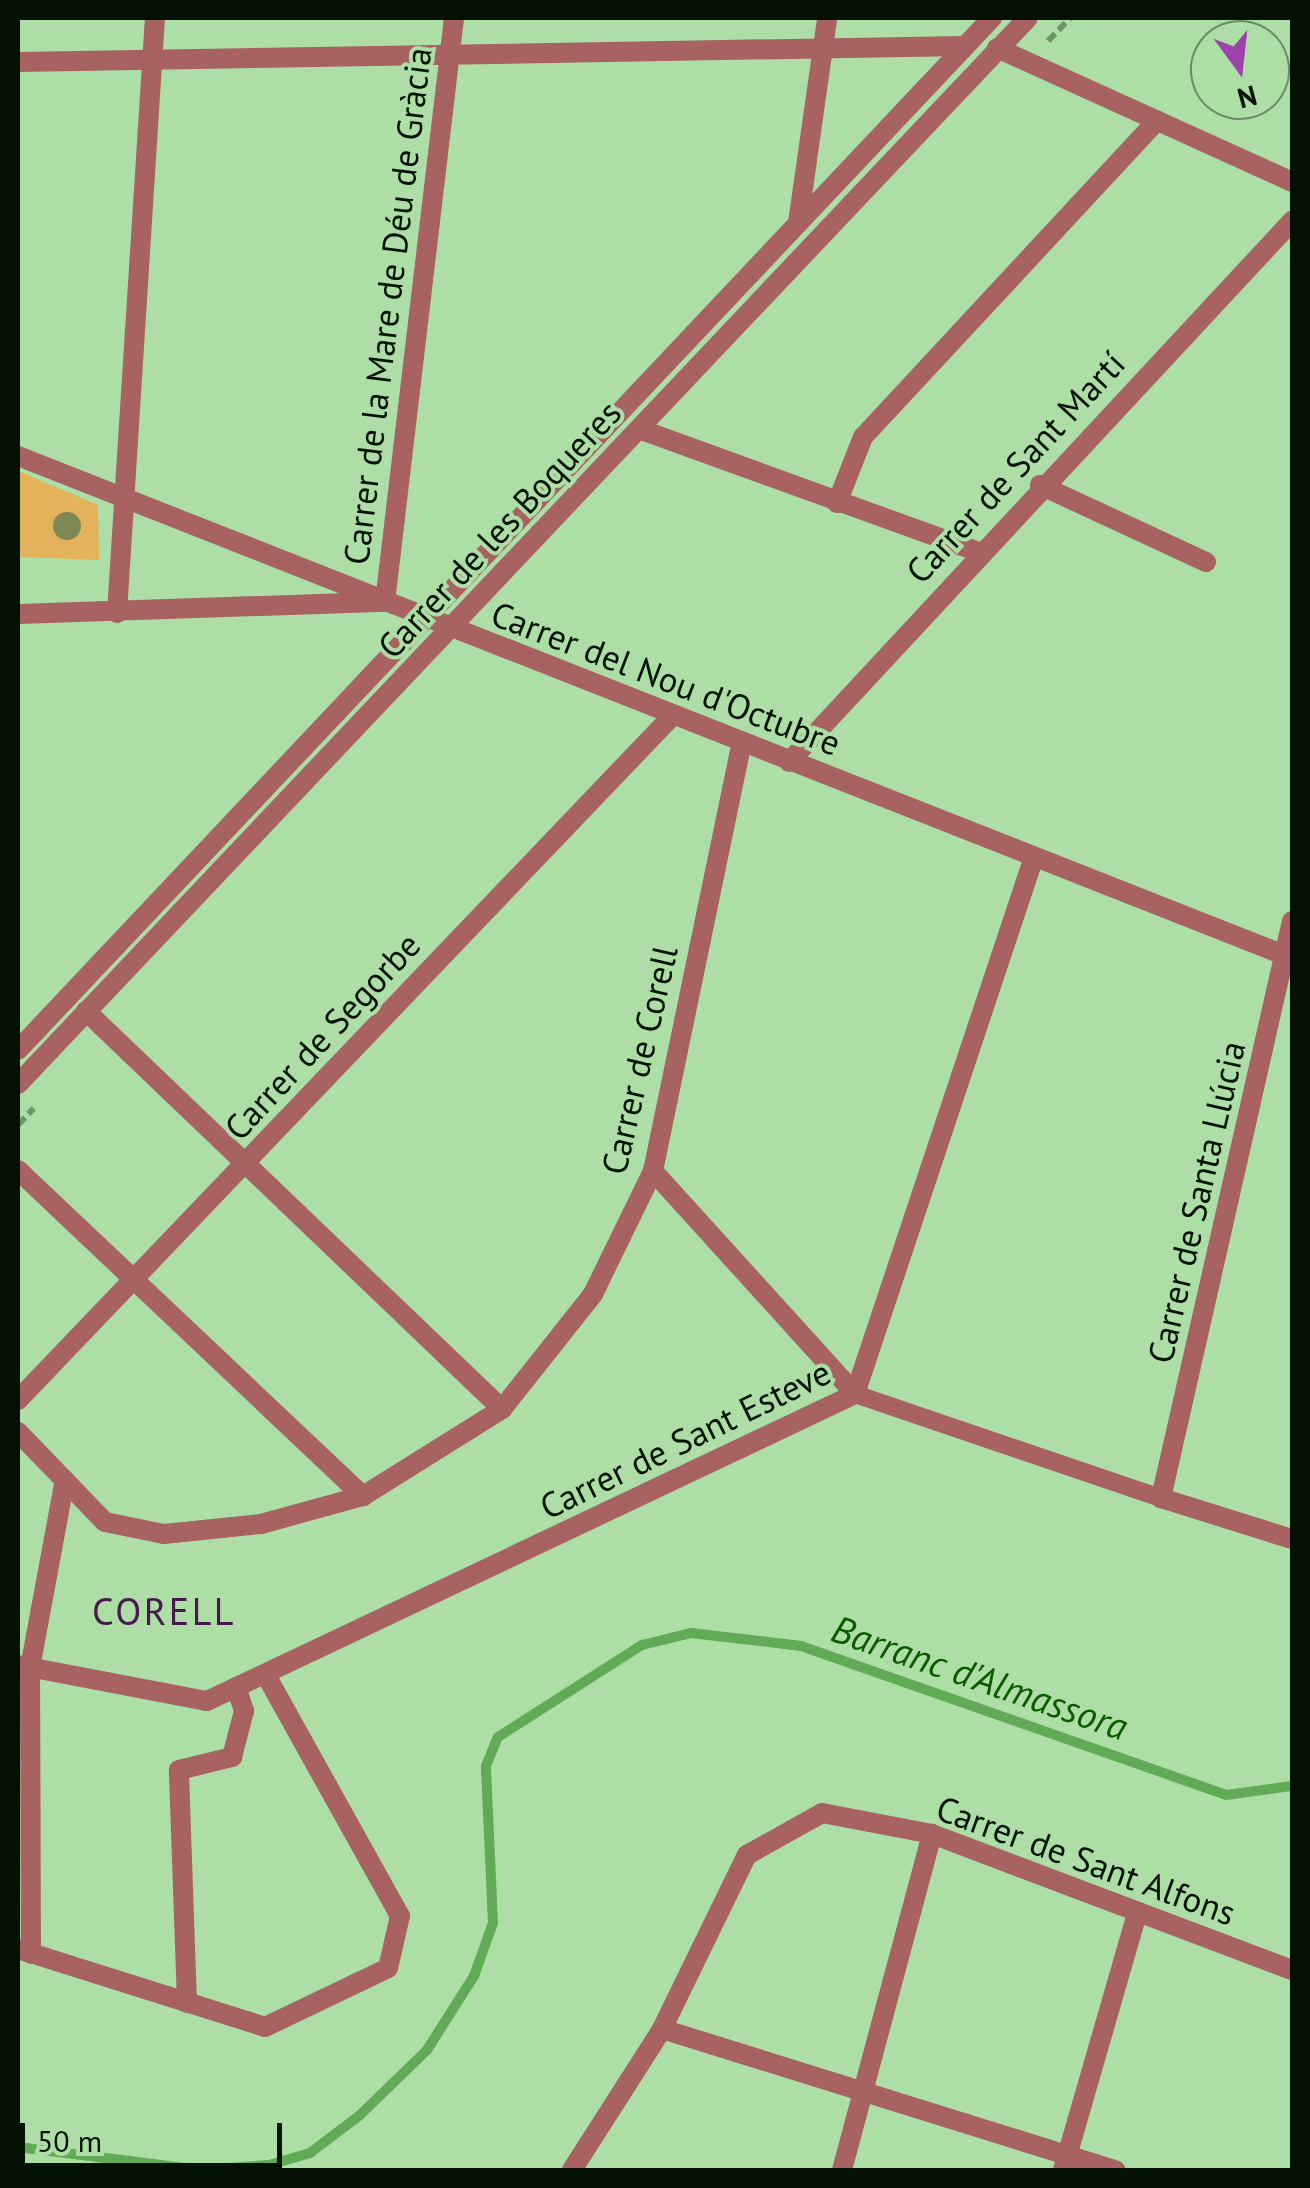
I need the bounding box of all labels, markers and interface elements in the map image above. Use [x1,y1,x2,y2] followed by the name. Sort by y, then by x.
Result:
[1190,20,1290,120] north arrow
[334,45,440,567] street label: Carrer de la Mare de Déu de Gràcia
[1234,77,1261,118] text: N
[897,343,1133,591] street label: Carrer de Sant Martí
[369,392,629,666] street label: Carrer de les Boqueres
[486,592,846,764] street label: Carrer del Nou d'Octubre
[215,924,429,1148] street label: Carrer de Segorbe
[592,942,686,1178] street label: Carrer de Corell
[1139,1037,1253,1367] street label: Carrer de Santa Llúcia
[533,1350,837,1528] street label: Carrer de Sant Esteve
[92,1588,236,1634] district label: CORELL
[826,1605,1134,1749] water label: Barranc d'Almassora
[930,1786,1242,1934] street label: Carrer de Sant Alfons
[25,2103,288,2165] scale bar
[37,2121,102,2160] text: 50 m

